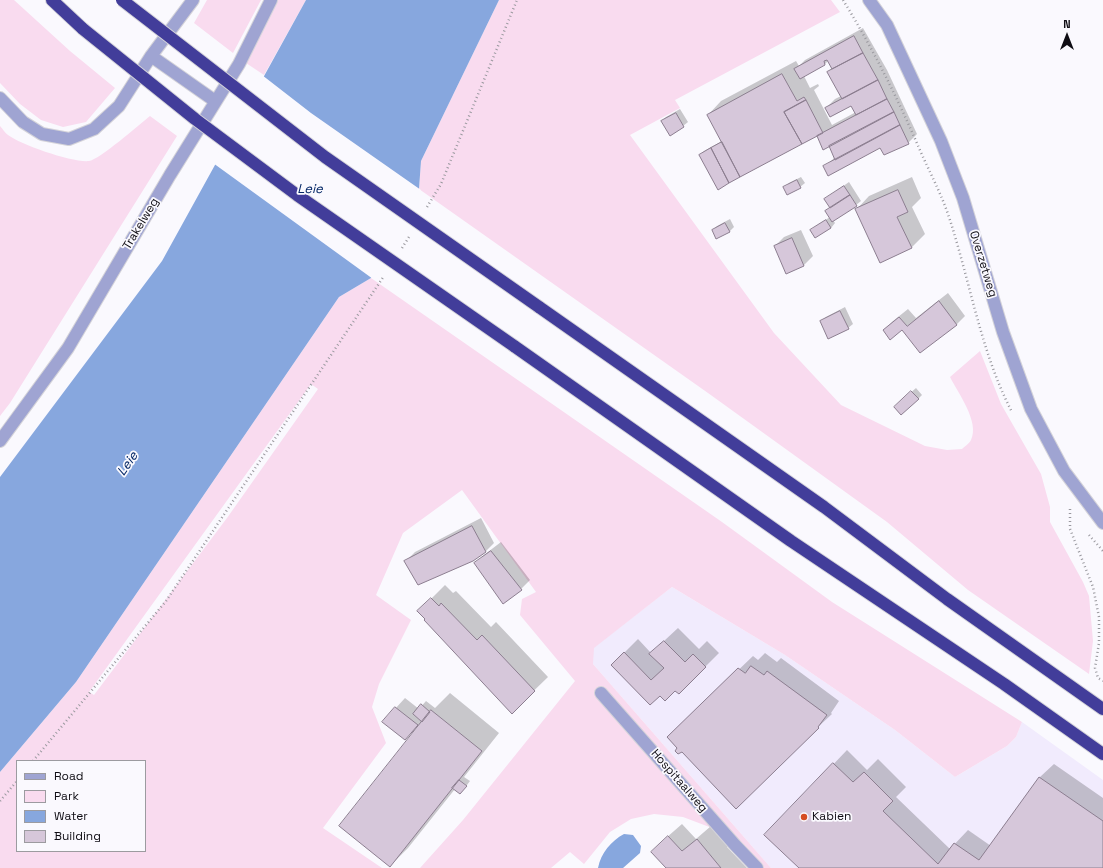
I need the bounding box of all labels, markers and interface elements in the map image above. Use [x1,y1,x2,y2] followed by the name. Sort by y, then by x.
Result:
[1047,16,1087,56] north arrow
[1063,17,1071,31] text: N
[297,181,323,197] water label: Leie
[120,195,162,253] street label: Trakelweg
[966,229,1000,299] street label: Overzetweg
[114,449,142,479] water label: Leie
[648,747,710,815] street label: Hospitaalweg
[16,760,146,852] legend
[54,768,83,784] text: Road
[54,788,79,804] text: Park
[54,808,88,824] text: Water
[812,810,851,824] place label: Kabien
[799,812,809,822] marker: Kabien
[54,828,101,844] text: Building

